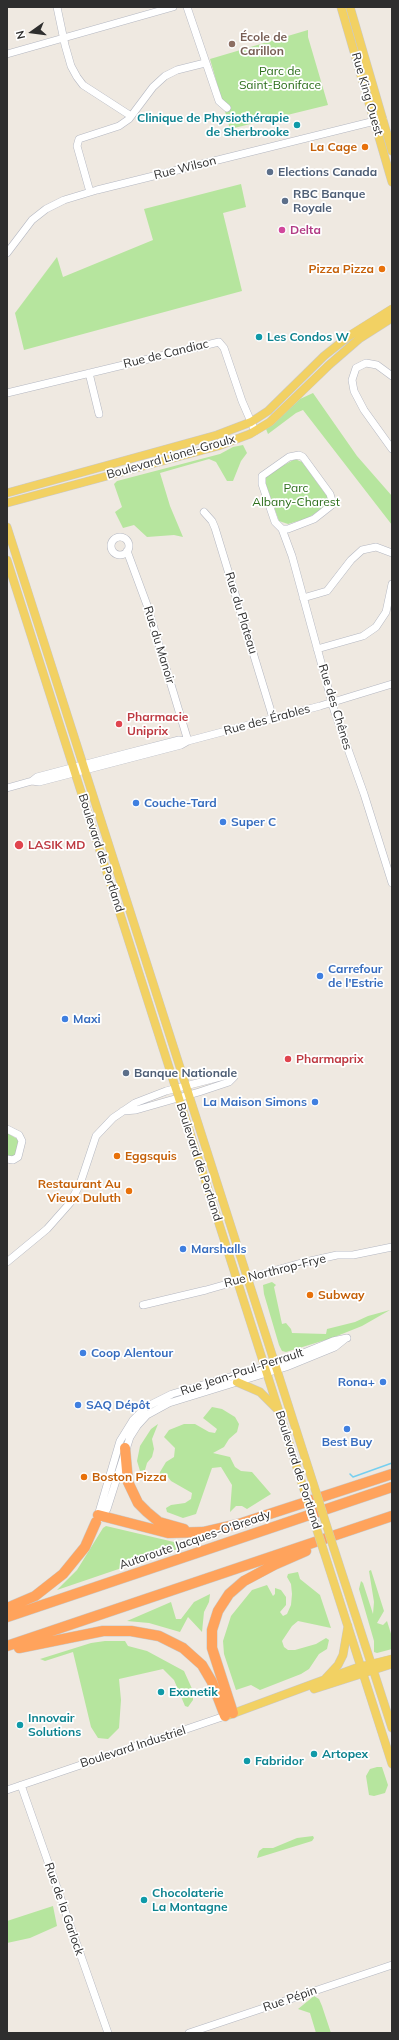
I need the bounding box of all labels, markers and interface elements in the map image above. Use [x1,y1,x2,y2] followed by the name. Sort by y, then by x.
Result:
[12,12,52,52] north arrow
[13,29,28,41] text: N
[240,30,287,58] place label: École de Carillon
[227,39,237,49] marker: École de Carillon
[348,51,386,137] street label: Rue King Ouest
[239,64,321,92] park label: Parc de Saint-Boniface
[137,111,289,139] place label: Clinique de Physiothérapie de Sherbrooke
[292,120,302,130] marker: Clinique de Physiothérapie de Sherbrooke
[310,140,357,154] place label: La Cage
[360,142,370,152] marker: La Cage
[152,153,218,183] street label: Rue Wilson
[278,165,377,179] place label: Elections Canada
[265,167,275,177] marker: Elections Canada
[293,187,365,215] place label: RBC Banque Royale
[280,196,290,206] marker: RBC Banque Royale
[290,223,321,237] place label: Delta
[277,225,287,235] marker: Delta
[308,262,374,276] place label: Pizza Pizza
[377,264,387,274] marker: Pizza Pizza
[267,330,349,344] place label: Les Condos W
[254,332,264,342] marker: Les Condos W
[122,336,210,372] street label: Rue de Candiac
[105,432,237,482] street label: Boulevard Lionel-Groulx
[252,481,340,509] park label: Parc Albany-Charest
[222,570,260,656] street label: Rue du Plateau
[140,604,178,686] street label: Rue du Manoir
[315,662,355,752] street label: Rue des Chênes
[222,702,312,738] street label: Rue des Érables
[127,710,188,738] place label: Pharmacie Uniprix
[114,719,124,729] marker: Pharmacie Uniprix
[75,792,127,914] street label: Boulevard de Portland
[144,796,217,810] place label: Couche-Tard
[131,798,141,808] marker: Couche-Tard
[231,815,276,829] place label: Super C
[218,817,228,827] marker: Super C
[28,838,85,852] place label: LASIK MD
[13,839,25,851] marker: LASIK MD
[328,962,383,990] place label: Carrefour de l'Estrie
[315,971,325,981] marker: Carrefour de l'Estrie
[73,1012,101,1026] place label: Maxi
[60,1014,70,1024] marker: Maxi
[296,1052,363,1066] place label: Pharmaprix
[283,1054,293,1064] marker: Pharmaprix
[134,1066,237,1080] place label: Banque Nationale
[121,1068,131,1078] marker: Banque Nationale
[203,1095,307,1109] place label: La Maison Simons
[310,1097,320,1107] marker: La Maison Simons
[173,1101,225,1223] street label: Boulevard de Portland
[125,1149,177,1163] place label: Eggsquis
[112,1151,122,1161] marker: Eggsquis
[38,1177,121,1205] place label: Restaurant Au Vieux Duluth
[124,1186,134,1196] marker: Restaurant Au Vieux Duluth
[191,1242,246,1256] place label: Marshalls
[178,1244,188,1254] marker: Marshalls
[223,1251,327,1291] street label: Rue Northrop-Frye
[318,1288,365,1302] place label: Subway
[305,1290,315,1300] marker: Subway
[179,1345,305,1399] street label: Rue Jean-Paul-Perrault
[91,1346,173,1360] place label: Coop Alentour
[78,1348,88,1358] marker: Coop Alentour
[338,1375,375,1389] place label: Rona+
[378,1377,388,1387] marker: Rona+
[86,1398,150,1412] place label: SAQ Dépôt
[73,1400,83,1410] marker: SAQ Dépôt
[272,1409,324,1531] street label: Boulevard de Portland
[342,1424,352,1434] marker: Best Buy
[322,1435,372,1449] place label: Best Buy
[92,1470,167,1484] place label: Boston Pizza
[79,1472,89,1482] marker: Boston Pizza
[118,1507,272,1573] street label: Autoroute Jacques-O'Bready
[169,1685,218,1699] place label: Exonetik
[156,1687,166,1697] marker: Exonetik
[28,1711,81,1739] place label: Innovair Solutions
[15,1720,25,1730] marker: Innovair Solutions
[78,1723,188,1771] street label: Boulevard Industriel
[322,1747,368,1761] place label: Artopex
[309,1749,319,1759] marker: Artopex
[255,1754,304,1768] place label: Fabridor
[242,1756,252,1766] marker: Fabridor
[41,1861,87,1957] street label: Rue de la Garlock
[152,1886,227,1914] place label: Chocolaterie La Montagne
[139,1895,149,1905] marker: Chocolaterie La Montagne
[261,1983,319,2015] street label: Rue Pépin

